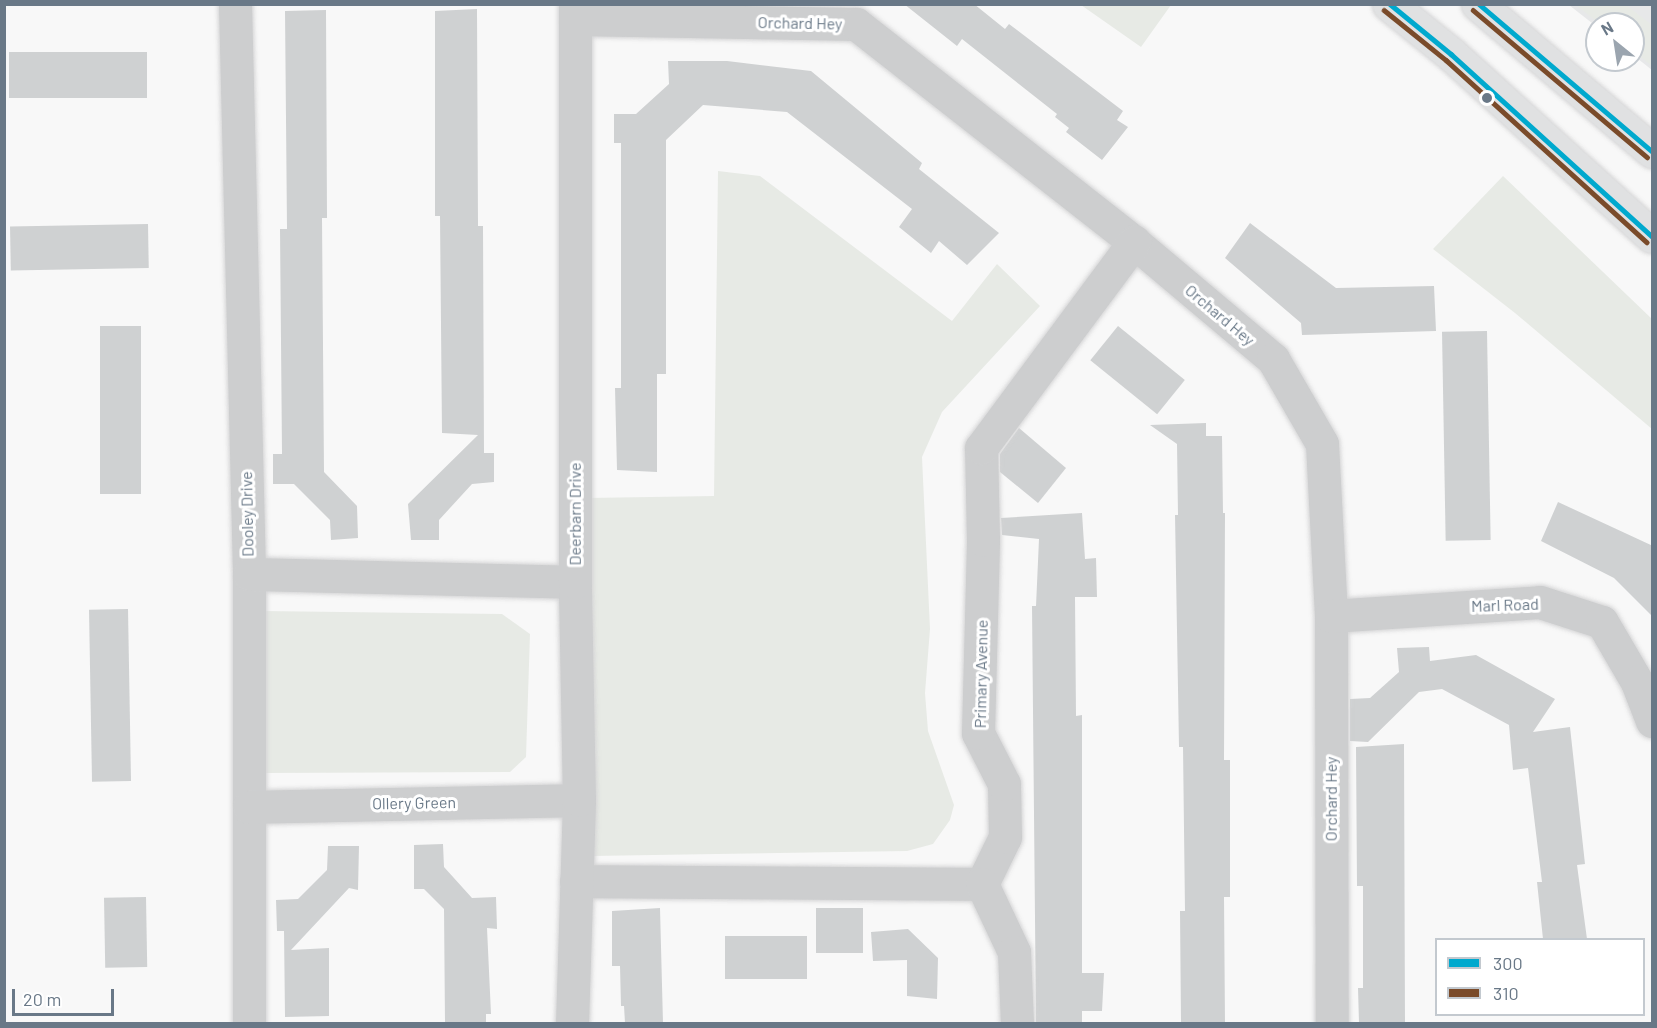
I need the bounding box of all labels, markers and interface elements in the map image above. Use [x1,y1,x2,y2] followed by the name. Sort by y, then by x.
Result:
[1585,12,1645,72] north arrow
[758,13,842,33] street label: Orchard Hey
[1597,17,1616,39] text: N
[1481,92,1493,104] unlabelled marker
[1181,280,1259,350] street label: Orchard Hey
[565,463,585,565] street label: Deerbarn Drive
[237,471,257,557] street label: Dooley Drive
[1471,594,1539,616] street label: Marl Road
[970,620,992,728] street label: Primary Avenue
[1321,757,1341,841] street label: Orchard Hey
[372,793,456,813] street label: Ollery Green
[1435,938,1645,1016] legend
[1493,952,1523,974] text: 300
[15,977,117,1015] scale bar
[1493,982,1519,1004] text: 310
[23,988,61,1010] text: 20 m

